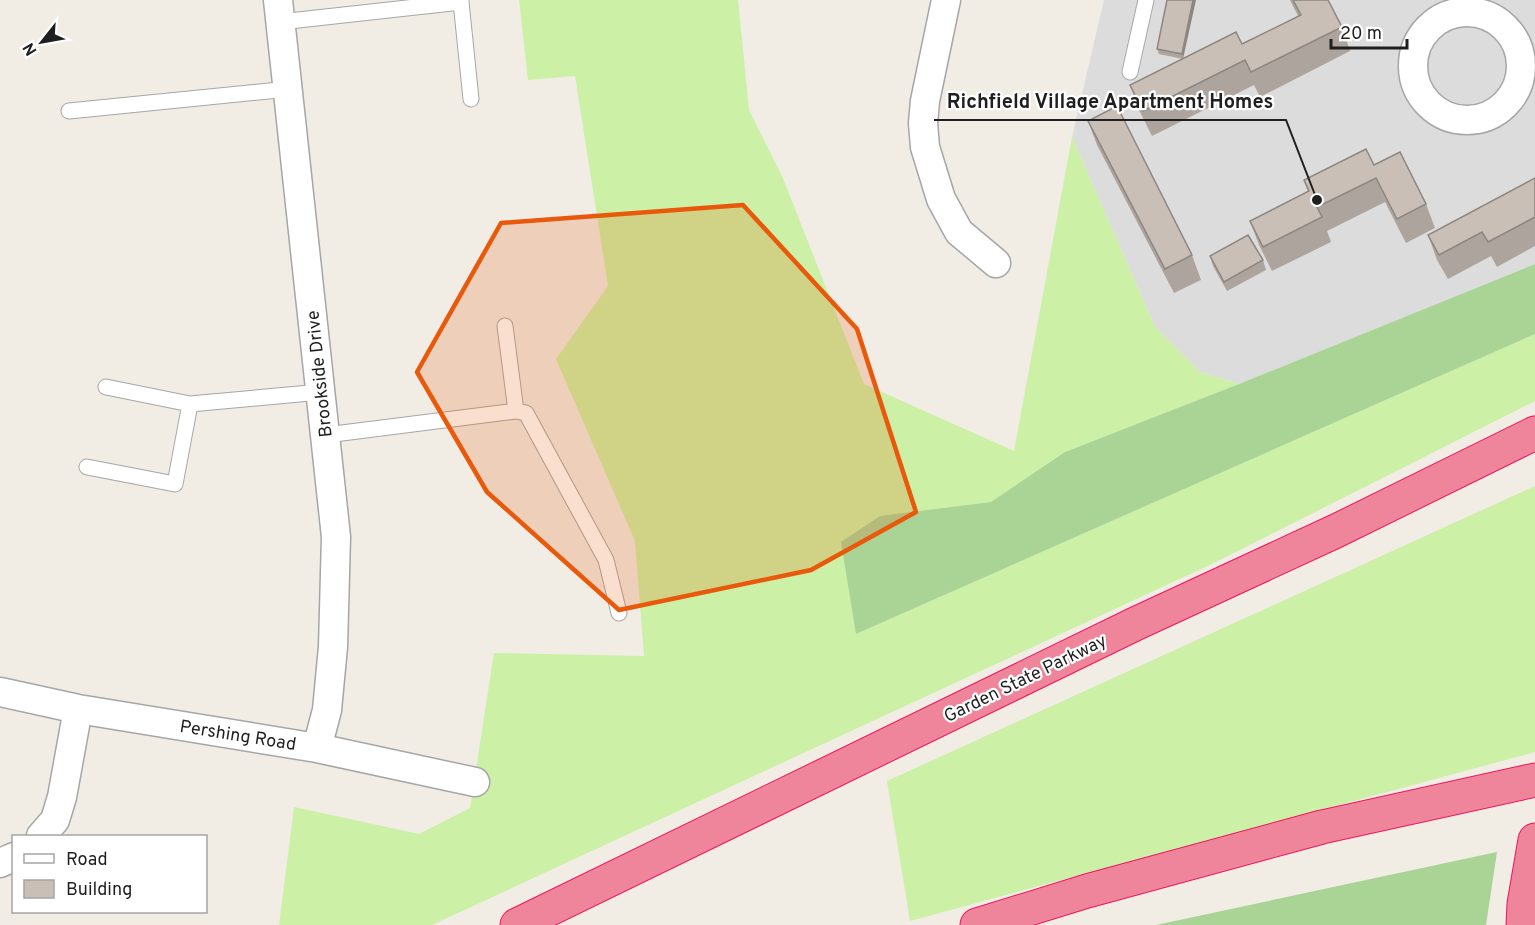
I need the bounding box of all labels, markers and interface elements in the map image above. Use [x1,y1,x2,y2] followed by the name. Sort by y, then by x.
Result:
[12,12,72,72] north arrow
[1331,12,1408,50] scale bar
[1340,23,1382,46] text: 20 m
[19,39,42,59] text: N
[934,82,1286,120] callout: Richfield Village Apartment Homes
[947,90,1273,116] text: Richfield Village Apartment Homes
[302,309,339,439] street label: Brookside Drive
[940,630,1111,729] street label: Garden State Parkway
[178,716,298,757] street label: Pershing Road
[12,835,207,913] legend
[66,849,108,872] text: Road
[66,879,132,902] text: Building

